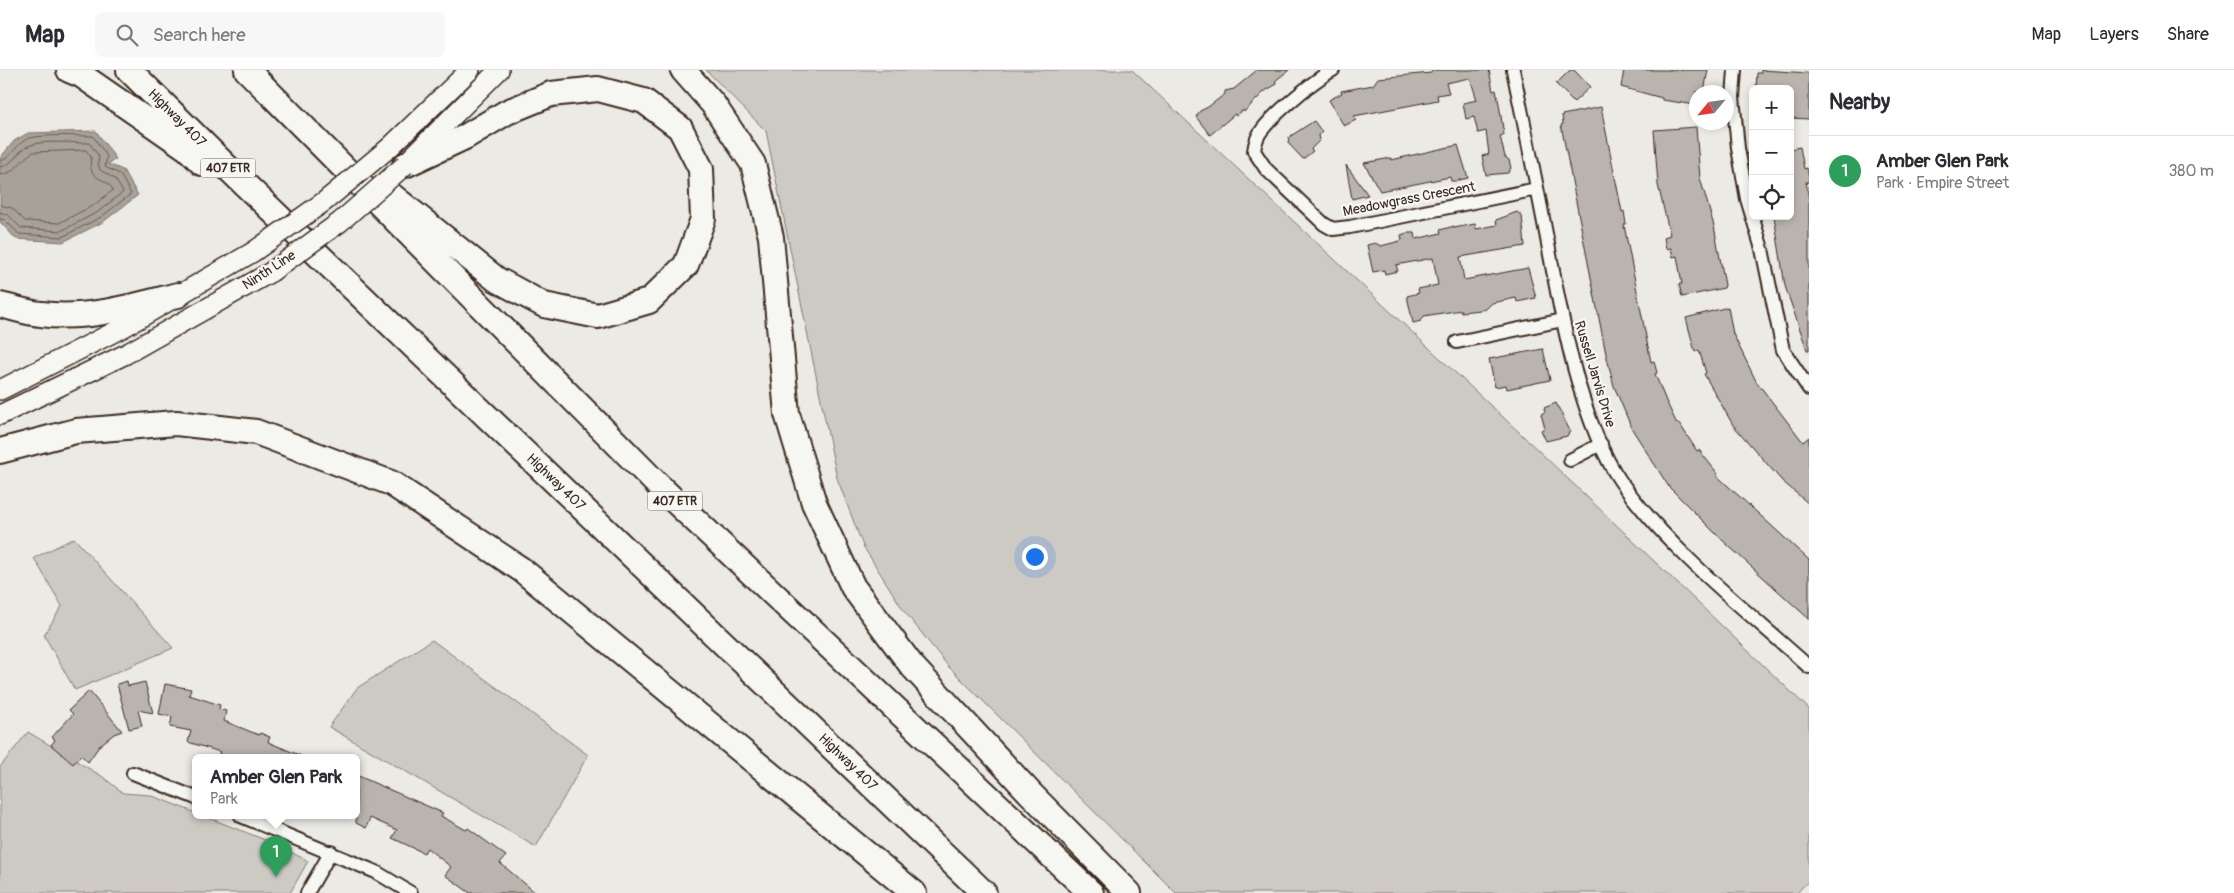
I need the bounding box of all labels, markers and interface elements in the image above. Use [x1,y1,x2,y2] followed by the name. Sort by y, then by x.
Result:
[95,12,445,57] search box
[25,20,65,49] text: Map
[113,21,141,49] icon: search
[153,23,246,47] text: Search here
[2032,23,2061,46] text: Map
[2089,23,2139,46] text: Layers
[2167,23,2209,46] text: Share
[144,85,210,151] street label: Highway 407
[1689,85,1734,130] north arrow
[1749,85,1794,220] map controls
[1749,85,1794,130] button: +
[1829,89,1890,116] text: Nearby
[1749,130,1794,175] button: −
[1876,149,2009,173] text: Amber Glen Park
[200,159,256,178] road number: 407 ETR
[1842,161,1848,181] text: 1
[2168,161,2214,181] text: 380 m
[1876,173,2009,193] text: Park · Empire Street
[1749,175,1794,220] button: locate
[1341,178,1477,220] street label: Meadowgrass Crescent
[239,247,299,293] street label: Ninth Line
[1571,319,1619,429] street label: Russell Jarvis Drive
[523,450,589,515] street label: Highway 407
[648,492,702,511] road number: 407 ETR
[1022,544,1048,570] your location
[815,730,881,795] street label: Highway 407
[192,754,360,819] popup
[210,765,342,789] text: Amber Glen Park
[210,789,238,809] text: Park
[260,836,292,877] pin: 1

